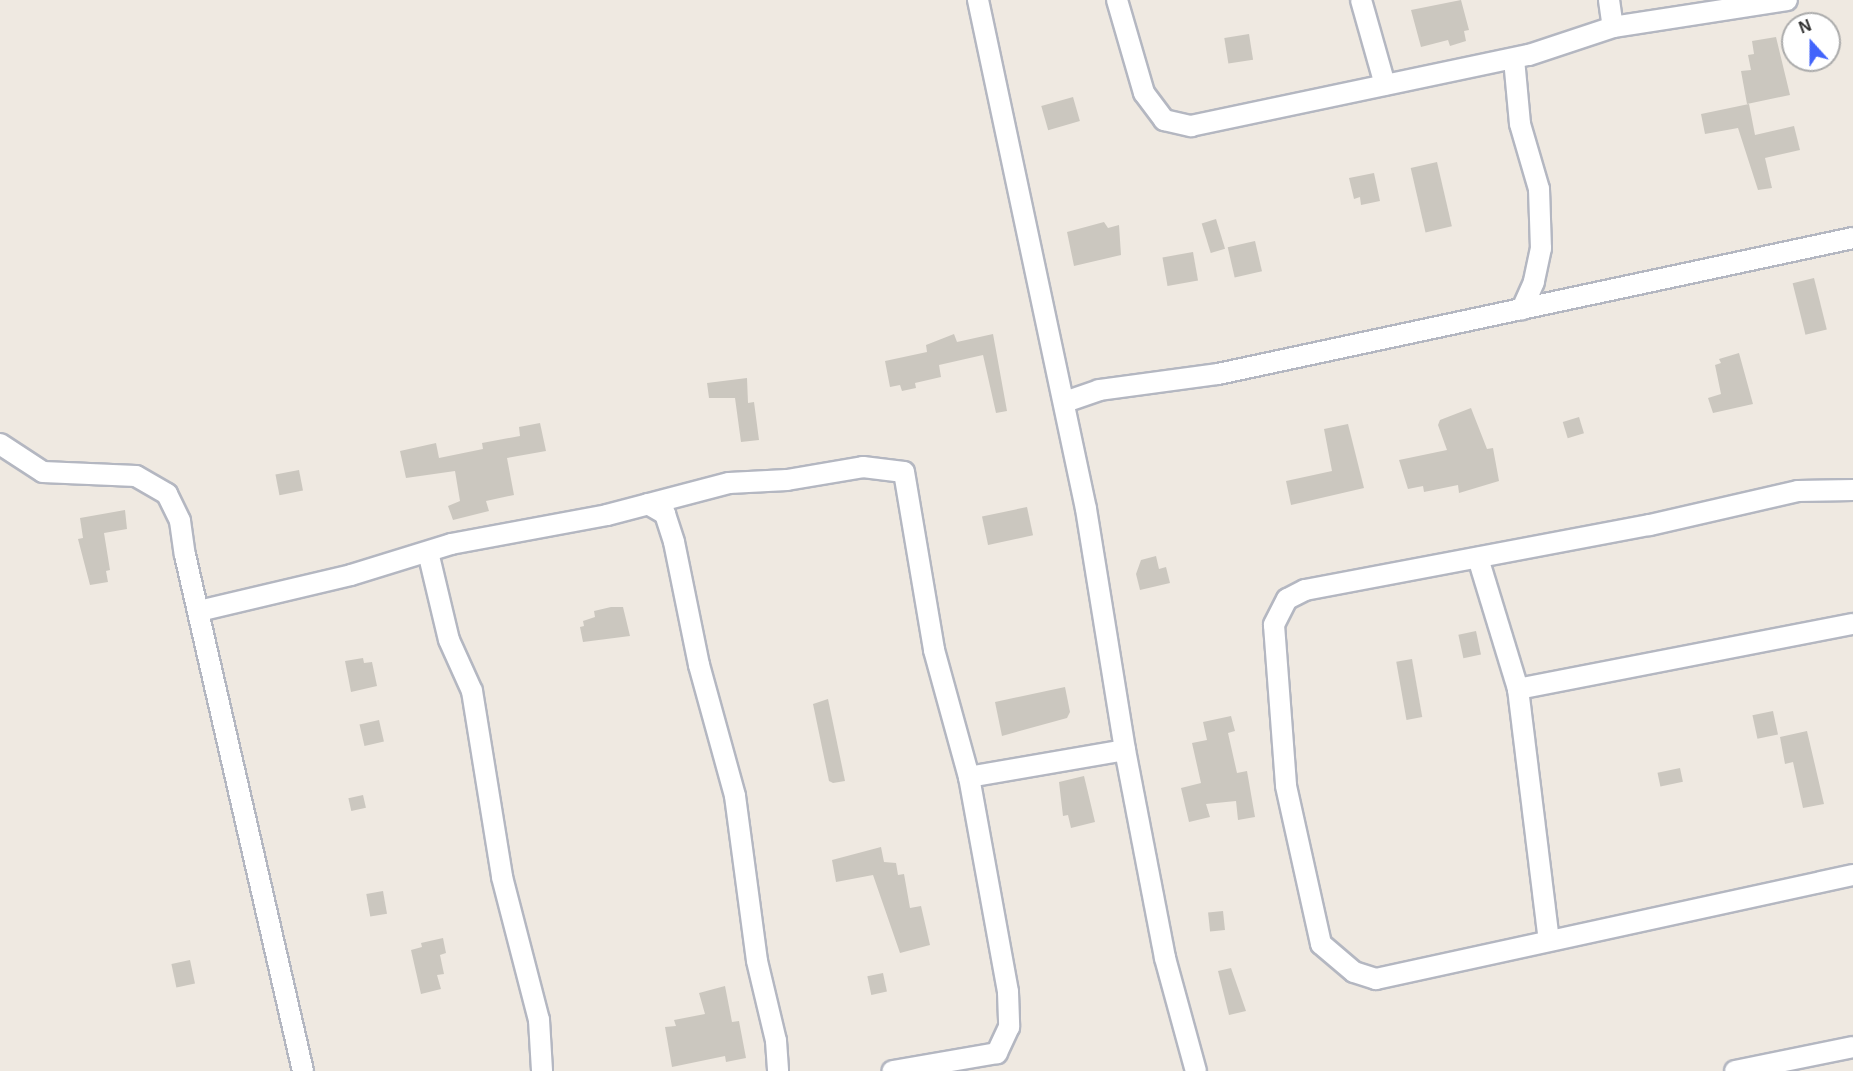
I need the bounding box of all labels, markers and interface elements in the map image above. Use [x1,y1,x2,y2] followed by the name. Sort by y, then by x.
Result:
[1781,12,1841,72] north arrow
[1797,17,1814,37] text: N

